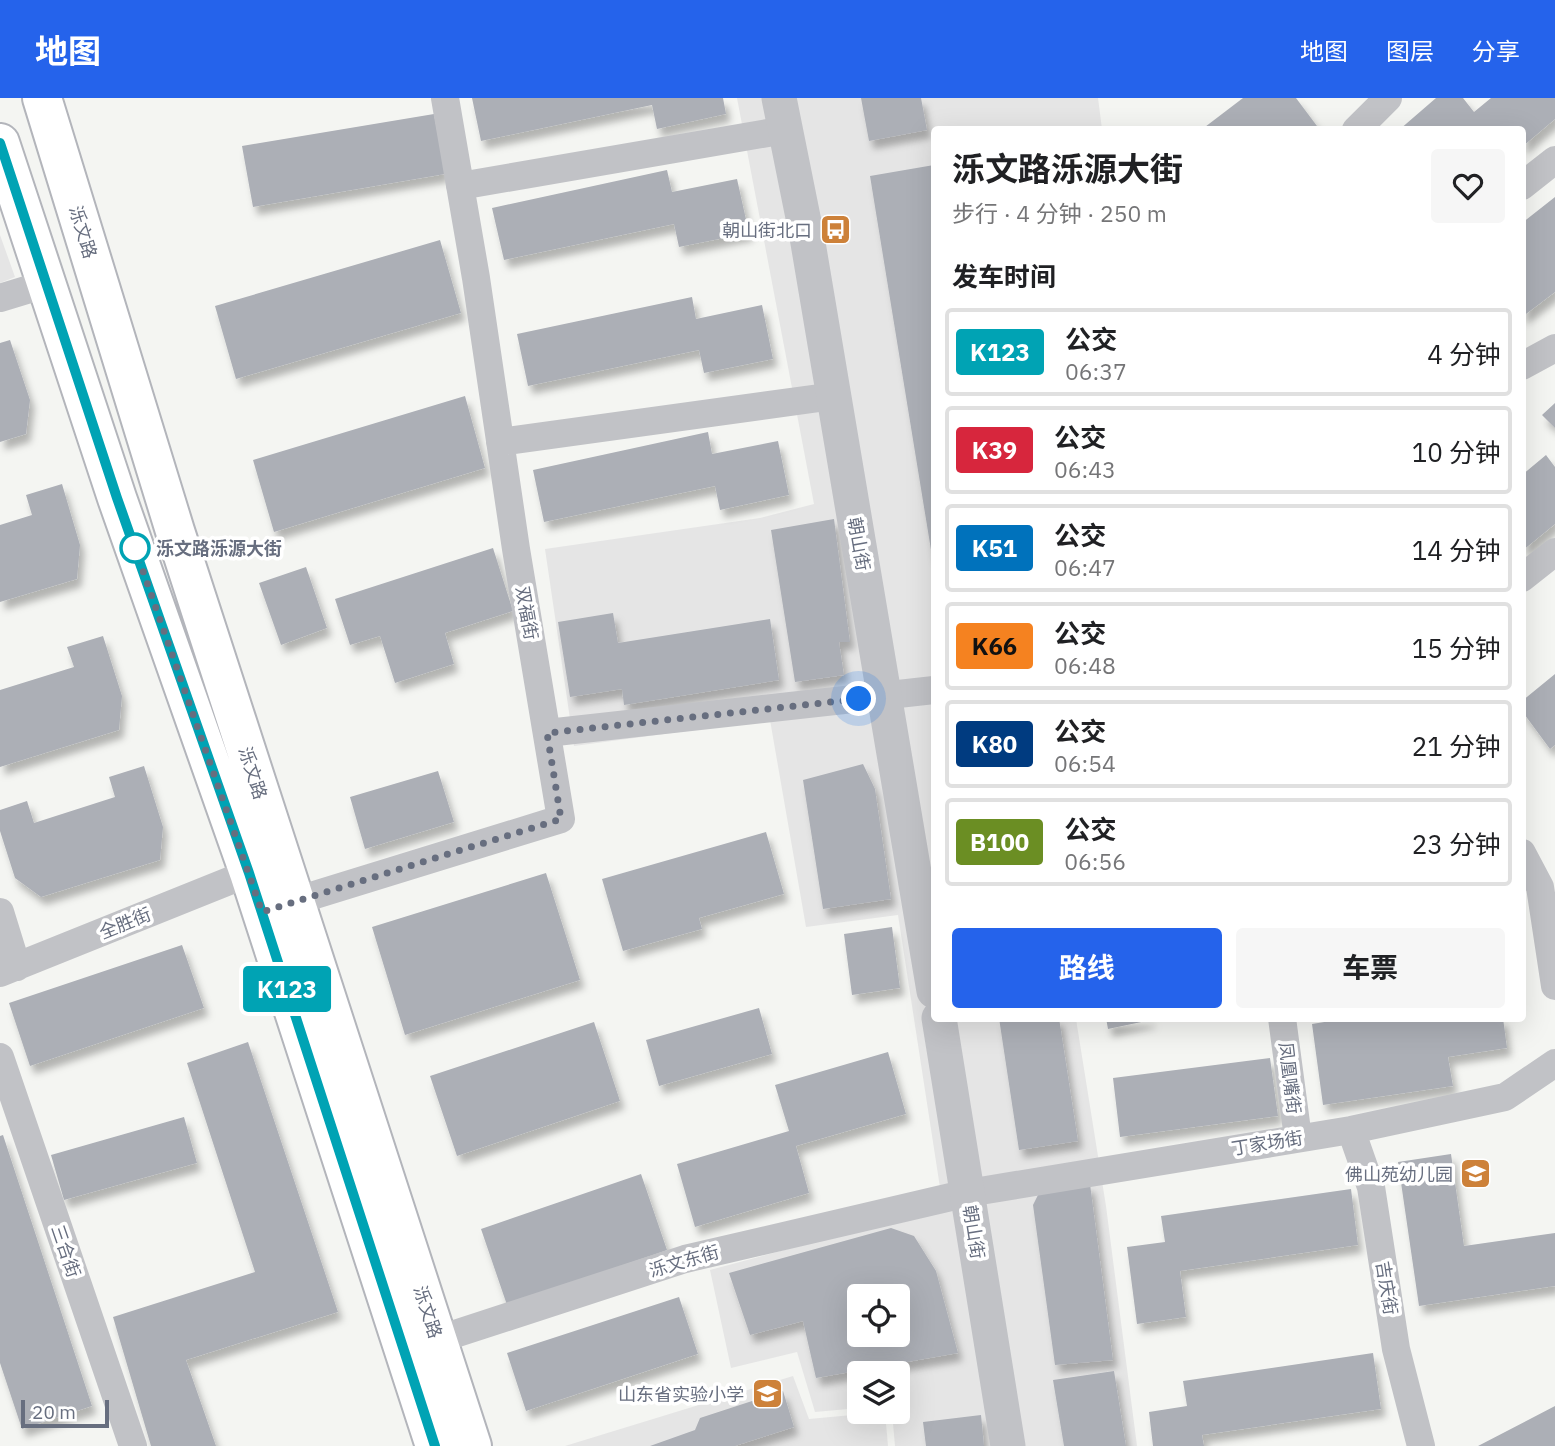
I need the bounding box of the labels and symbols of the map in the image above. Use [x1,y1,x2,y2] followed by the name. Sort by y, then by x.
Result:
[64,203,102,261] street label: 泺文路
[818,213,852,247] bus stop icon: 朝山街北口
[722,219,812,242] place label: 朝山街北口
[843,515,875,573] street label: 朝山街
[120,533,150,563] marker: 泺文路泺源大街
[156,537,282,560] place label: 泺文路泺源大街
[511,584,543,642] street label: 双福街
[841,681,876,716] your location
[234,744,272,802] street label: 泺文路
[96,902,154,944] street label: 全胜街
[238,966,336,1012] line badge: K123
[1274,1041,1306,1115] street label: 凤凰嘴街
[1230,1126,1304,1160] street label: 丁家场街
[1459,1157,1493,1191] school or university icon: 佛山苑幼儿园
[1345,1163,1453,1186] place label: 佛山苑幼儿园
[958,1204,990,1260] street label: 朝山街
[46,1222,86,1280] street label: 三合街
[646,1240,722,1282] street label: 泺文东街
[1371,1260,1403,1316] street label: 吉庆街
[409,1283,447,1341] street label: 泺文路
[750,1377,784,1411] school or university icon: 山东省实验小学
[618,1383,744,1406] place label: 山东省实验小学
[21,1397,108,1429] scale bar

